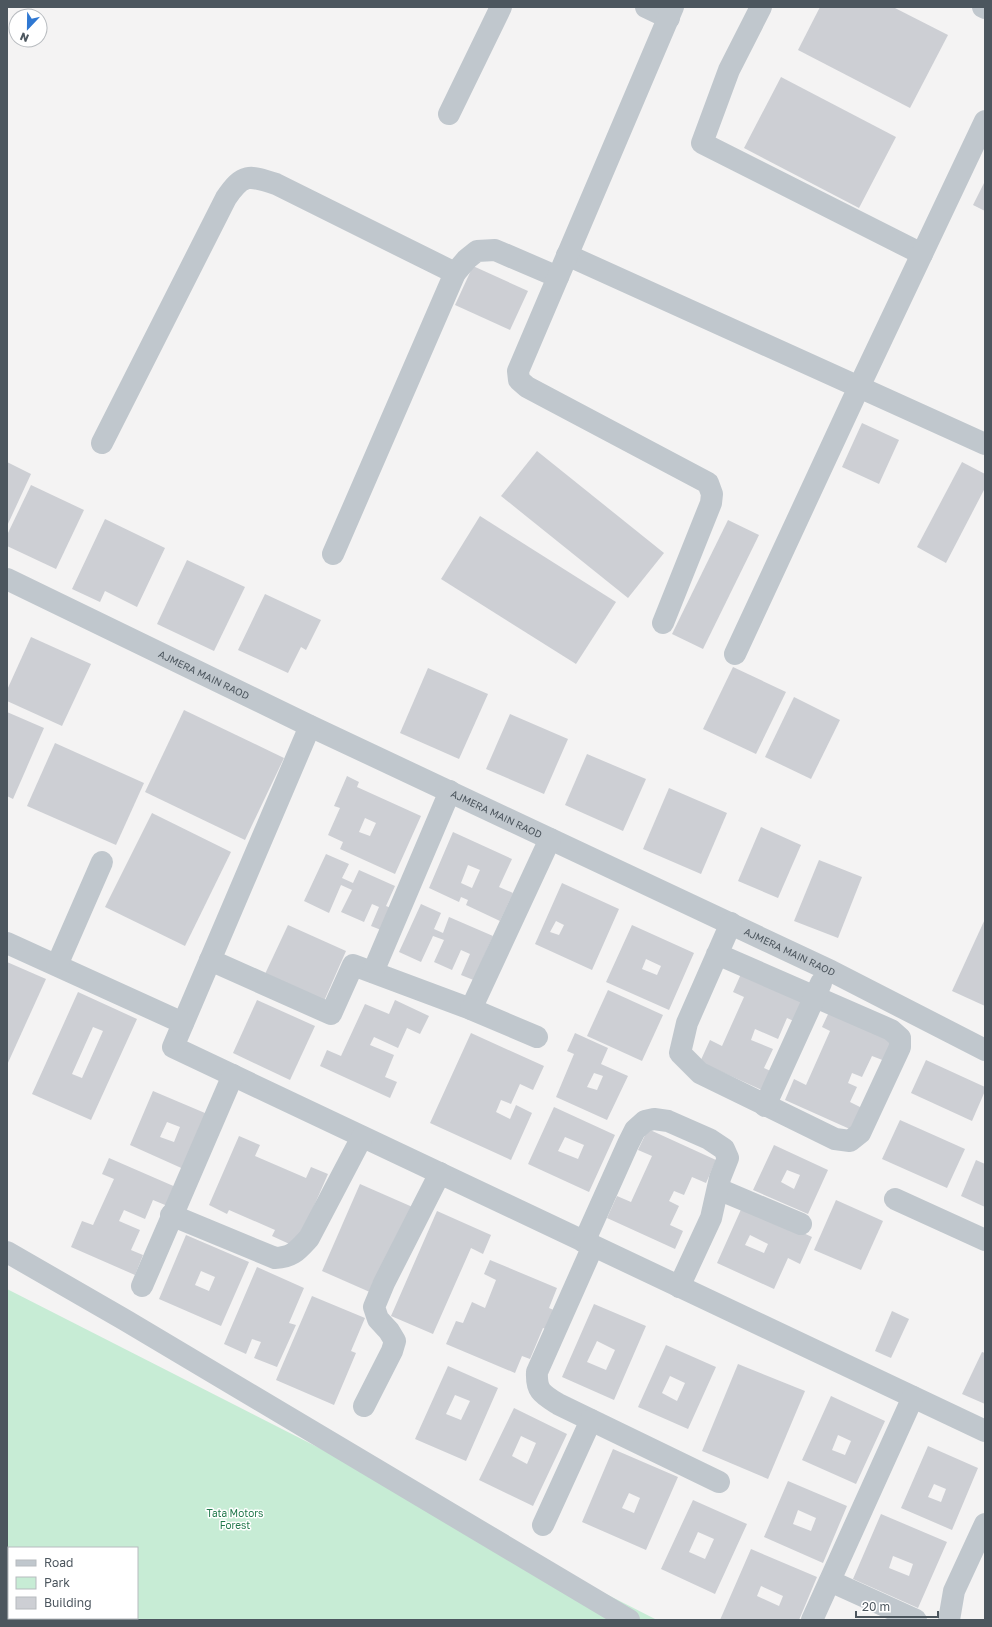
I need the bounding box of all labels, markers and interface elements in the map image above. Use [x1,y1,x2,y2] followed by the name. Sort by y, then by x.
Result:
[8,8,48,48] north arrow
[18,30,30,45] text: N
[157,648,251,702] street label: AJMERA MAIN RAOD
[449,787,544,840] street label: AJMERA MAIN RAOD
[742,925,837,978] street label: AJMERA MAIN RAOD
[207,1507,263,1531] park label: Tata Motors Forest
[8,1547,138,1619] legend
[44,1555,73,1570] text: Road
[44,1575,70,1590] text: Park
[856,1593,938,1619] scale bar
[44,1595,92,1610] text: Building
[862,1599,890,1614] text: 20 m

